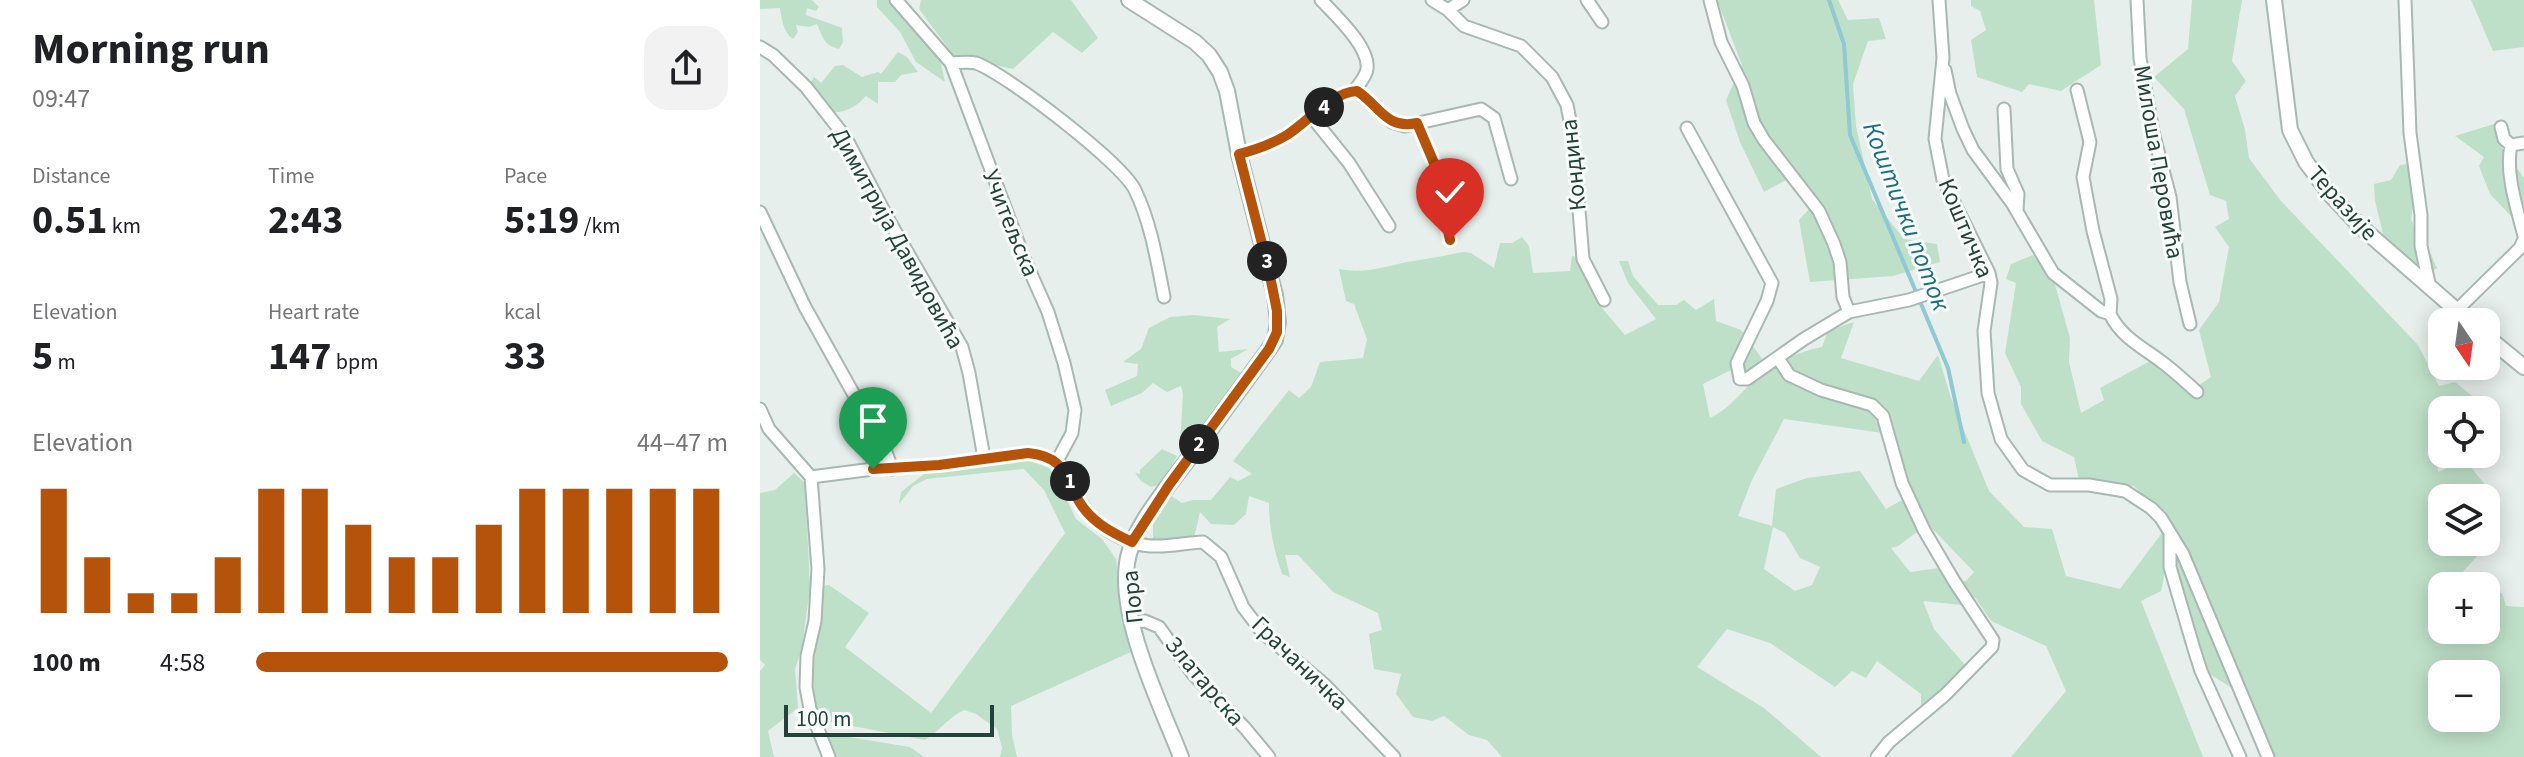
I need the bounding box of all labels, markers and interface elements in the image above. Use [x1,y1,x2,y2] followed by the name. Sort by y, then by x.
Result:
[32,18,270,81] text: Morning run
[644,26,728,110] button: share
[2124,62,2193,262] street label: Милоша Перовића
[32,80,90,117] text: 09:47
[1304,87,1344,127] pin: 4
[1318,91,1330,123] text: 4
[1853,116,1960,317] water label: Коштички поток
[1551,117,1596,213] street label: Кондина
[822,121,973,355] street label: Димитрија Давидовића
[1416,158,1484,240] pin
[2299,158,2386,249] street label: Теразије
[32,160,110,192] text: Distance
[268,160,314,192] text: Time
[504,160,547,192] text: Pace
[973,164,1048,282] street label: Учитељска
[1428,170,1472,214] icon: check
[1929,173,2002,284] street label: Коштичка
[32,192,107,249] text: 0.51
[268,192,343,249] text: 2:43
[504,192,579,249] text: 5:19
[107,210,141,242] text: km
[579,210,621,242] text: /km
[1247,241,1287,281] pin: 3
[1261,245,1273,277] text: 3
[32,296,118,328] text: Elevation
[268,296,359,328] text: Heart rate
[504,296,541,328] text: kcal
[2428,308,2500,380] north arrow
[2428,308,2500,732] map controls
[32,328,53,385] text: 5
[268,328,331,385] text: 147
[504,328,546,385] text: 33
[53,346,76,378] text: m
[331,346,378,378] text: bpm
[839,387,907,469] pin
[2428,396,2500,468] button: locate
[851,399,895,443] icon: arrive
[32,424,133,461] text: Elevation
[637,424,728,461] text: 44–47 m
[1179,424,1219,464] pin: 2
[1193,428,1205,460] text: 2
[1050,461,1090,501] pin: 1
[1064,465,1076,497] text: 1
[2428,484,2500,556] button: layers
[1112,568,1153,625] street label: Пора
[2428,572,2500,644] button: +
[1243,608,1356,719] street label: Грачаничка
[1156,629,1253,734] street label: Златарска
[32,644,101,681] text: 100 m
[160,644,205,681] text: 4:58
[2428,660,2500,732] button: −
[784,701,994,737] scale bar
[796,703,851,735] text: 100 m

